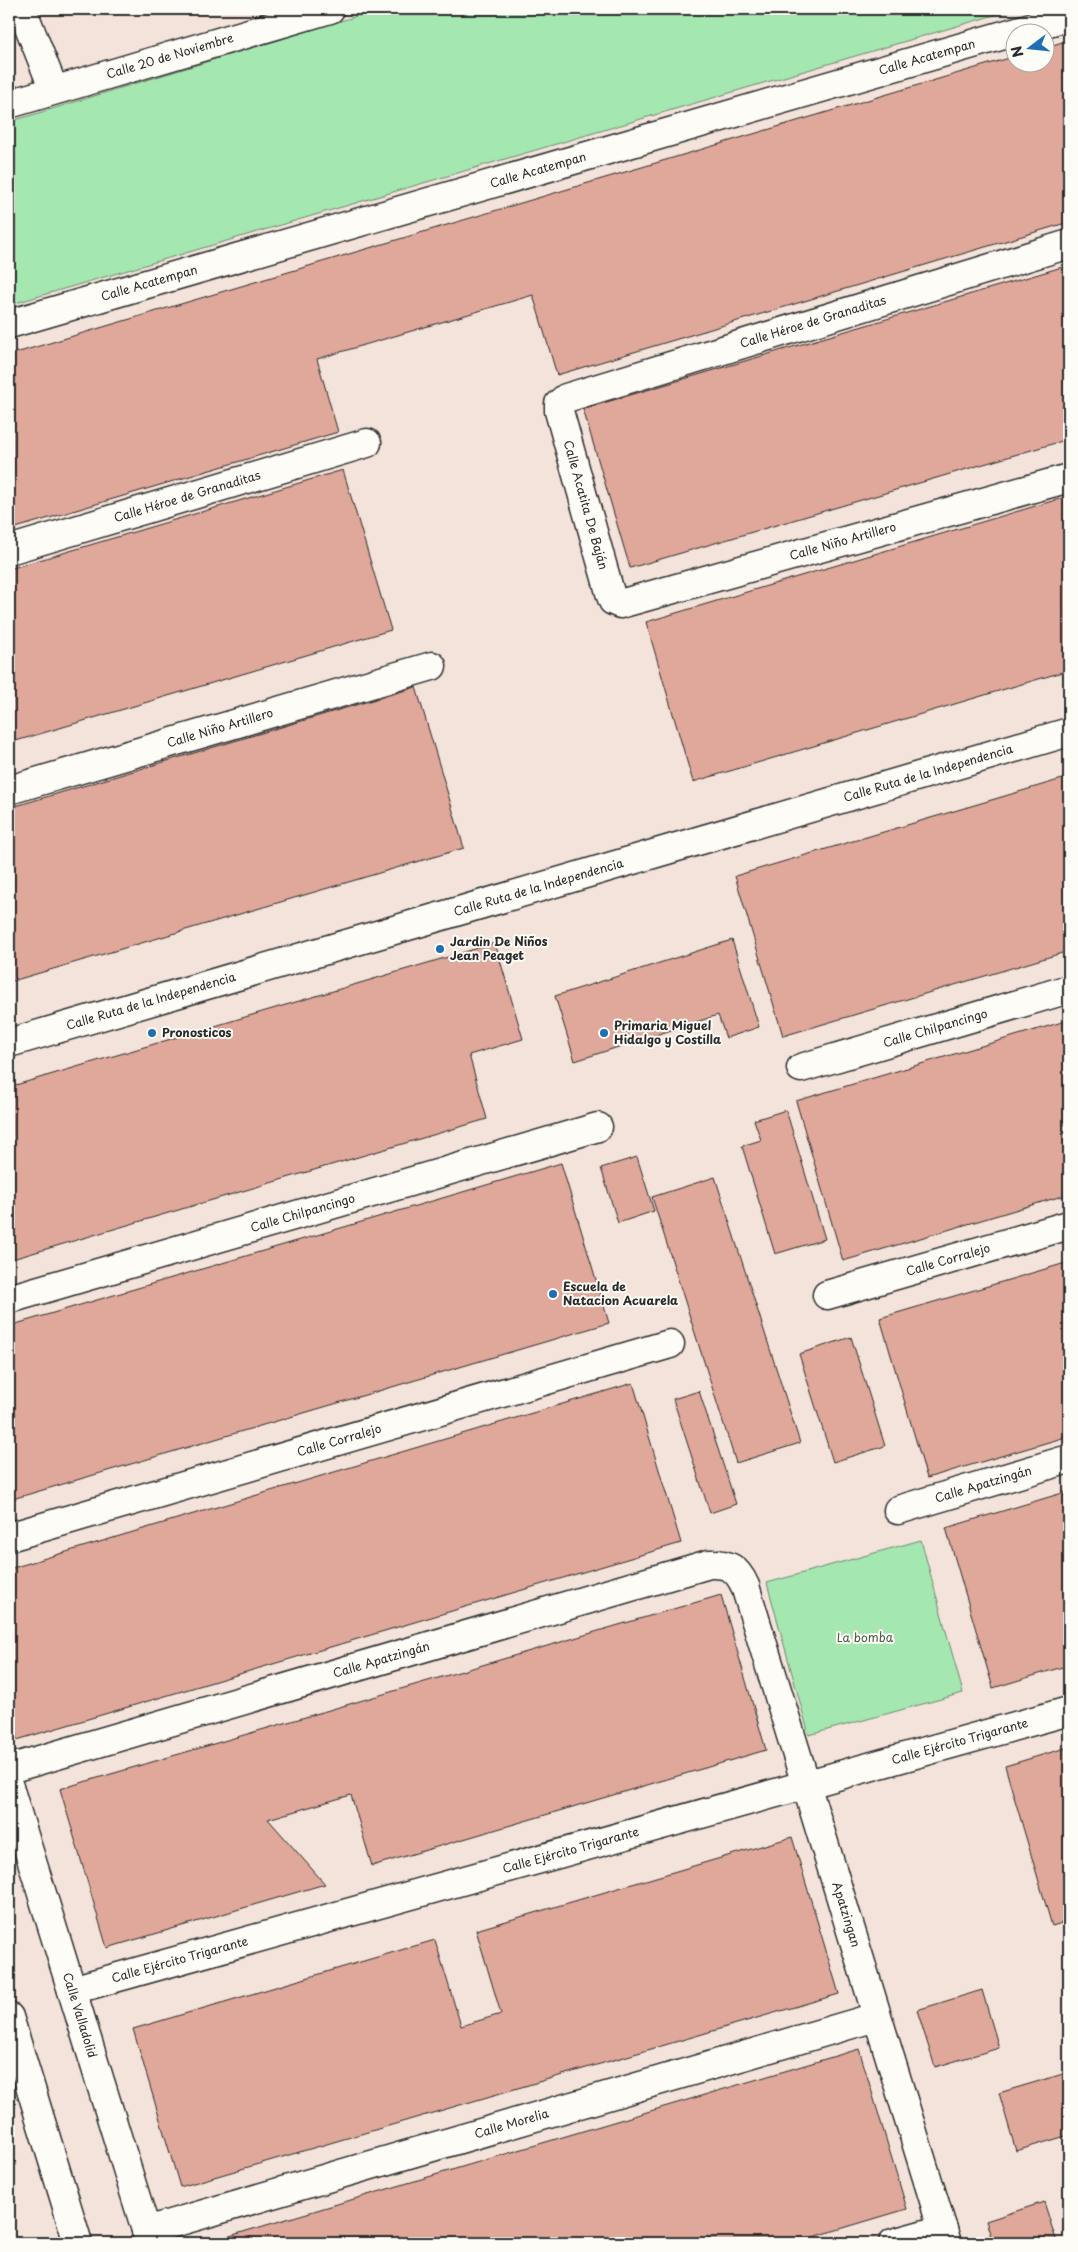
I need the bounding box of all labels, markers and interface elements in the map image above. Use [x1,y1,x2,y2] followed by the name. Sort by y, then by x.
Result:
[1006,22,1056,72] north arrow
[104,28,236,83] street label: Calle 20 de Noviembre
[876,34,977,79] street label: Calle Acatempan
[1005,43,1029,60] text: N
[488,147,588,192] street label: Calle Acatempan
[99,260,199,305] street label: Calle Acatempan
[737,290,888,352] street label: Calle Héroe de Granaditas
[560,438,613,572] street label: Calle Acatita De Baján
[111,465,263,526] street label: Calle Héroe de Granaditas
[787,517,898,564] street label: Calle Niño Artillero
[165,703,275,751] street label: Calle Niño Artillero
[841,739,1016,806] street label: Calle Ruta de la Independencia
[451,853,626,920] street label: Calle Ruta de la Independencia
[450,932,548,964] place label: Jardin De Niños Jean Peaget
[434,943,446,955] marker: Jardin De Niños Jean Peaget
[64,967,238,1034] street label: Calle Ruta de la Independencia
[881,1004,990,1051] street label: Calle Chilpancingo
[614,1016,721,1048] place label: Primaria Miguel Hidalgo y Costilla
[162,1023,231,1041] place label: Pronosticos
[146,1027,158,1039] marker: Pronosticos
[598,1027,610,1039] marker: Primaria Miguel Hidalgo y Costilla
[248,1188,357,1236] street label: Calle Chilpancingo
[904,1238,992,1280] street label: Calle Corralejo
[563,1277,678,1309] place label: Escuela de Natacion Acuarela
[547,1288,559,1300] marker: Escuela de Natacion Acuarela
[295,1419,383,1460] street label: Calle Corralejo
[933,1461,1034,1507] street label: Calle Apatzingán
[837,1628,894,1646] park label: La bomba
[331,1636,432,1682] street label: Calle Apatzingán
[889,1713,1030,1768] street label: Calle Ejército Trigarante
[500,1822,641,1877] street label: Calle Ejército Trigarante
[828,1879,865,1949] street label: Apatzingan
[109,1931,250,1987] street label: Calle Ejército Trigarante
[59,1970,102,2060] street label: Calle Valladolid
[472,2103,551,2142] street label: Calle Morelia

